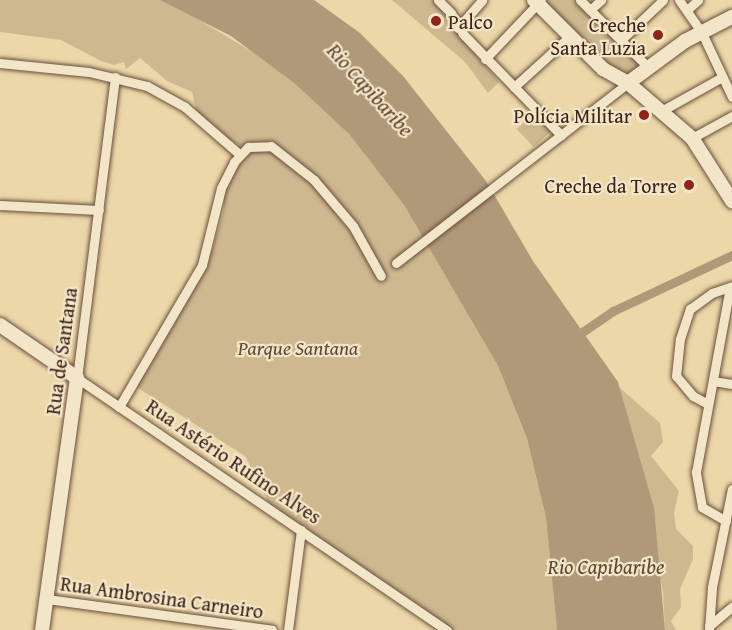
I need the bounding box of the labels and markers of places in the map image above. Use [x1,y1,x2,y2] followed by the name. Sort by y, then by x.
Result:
[448,9,493,33] place label: Palco
[550,12,646,59] place label: Creche Santa Luzia
[429,14,443,28] marker: Palco
[651,28,665,42] marker: Creche Santa Luzia
[513,103,632,127] place label: Polícia Militar
[637,108,651,122] marker: Polícia Militar
[544,173,677,197] place label: Creche da Torre
[682,178,696,192] marker: Creche da Torre

